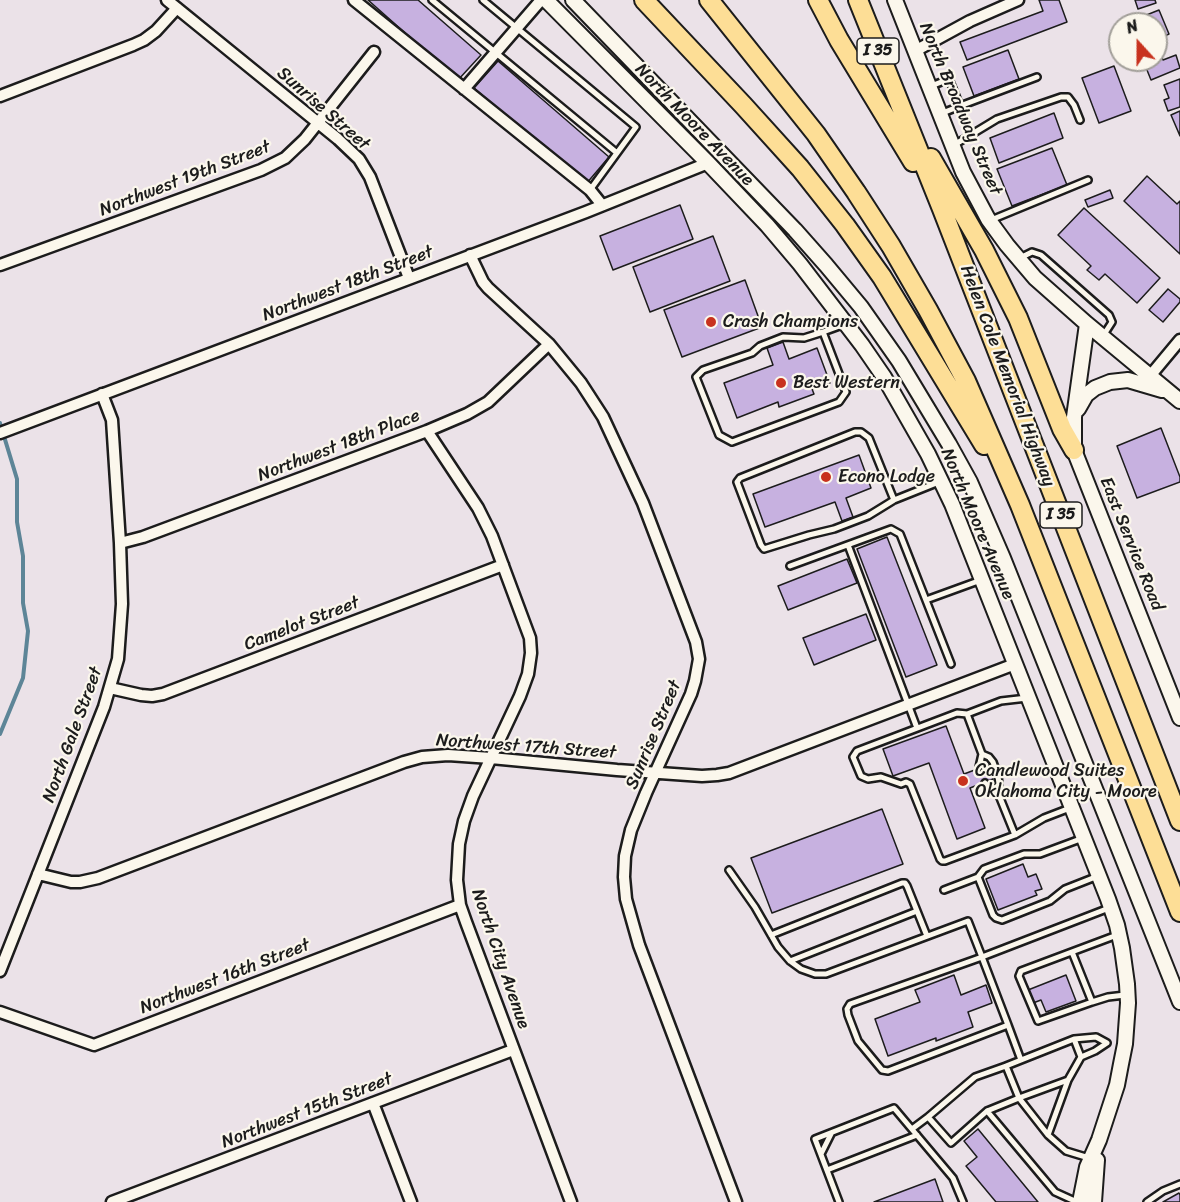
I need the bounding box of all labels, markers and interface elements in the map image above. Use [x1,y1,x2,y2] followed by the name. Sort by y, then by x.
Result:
[1122,11,1142,42] text: N
[1108,12,1168,72] north arrow
[914,20,1006,198] street label: North Broadway Street
[857,38,899,64] road number: I 35
[630,59,758,191] street label: North Moore Avenue
[272,63,374,155] street label: Sunrise Street
[97,136,273,222] street label: Northwest 19th Street
[260,241,436,327] street label: Northwest 18th Street
[955,262,1059,490] street label: Helen Cole Memorial Highway
[723,311,858,333] place label: Crash Champions
[704,315,718,329] marker: Crash Champions
[793,372,900,394] place label: Best Western
[774,376,788,390] marker: Best Western
[255,405,423,487] street label: Northwest 18th Place
[935,445,1019,603] street label: North Moore Avenue
[838,466,935,488] place label: Econo Lodge
[819,470,833,484] marker: Econo Lodge
[1094,474,1168,614] street label: East Service Road
[1040,502,1082,528] road number: I 35
[241,592,363,656] street label: Camelot Street
[38,664,108,806] street label: North Gale Street
[621,677,687,793] street label: Sunrise Street
[435,730,617,764] street label: Northwest 17th Street
[975,760,1157,802] place label: Candlewood Suites Oklahoma City - Moore
[956,774,970,788] marker: Candlewood Suites Oklahoma City - Moore
[466,886,534,1032] street label: North City Avenue
[137,935,313,1019] street label: Northwest 16th Street
[219,1068,395,1154] street label: Northwest 15th Street

